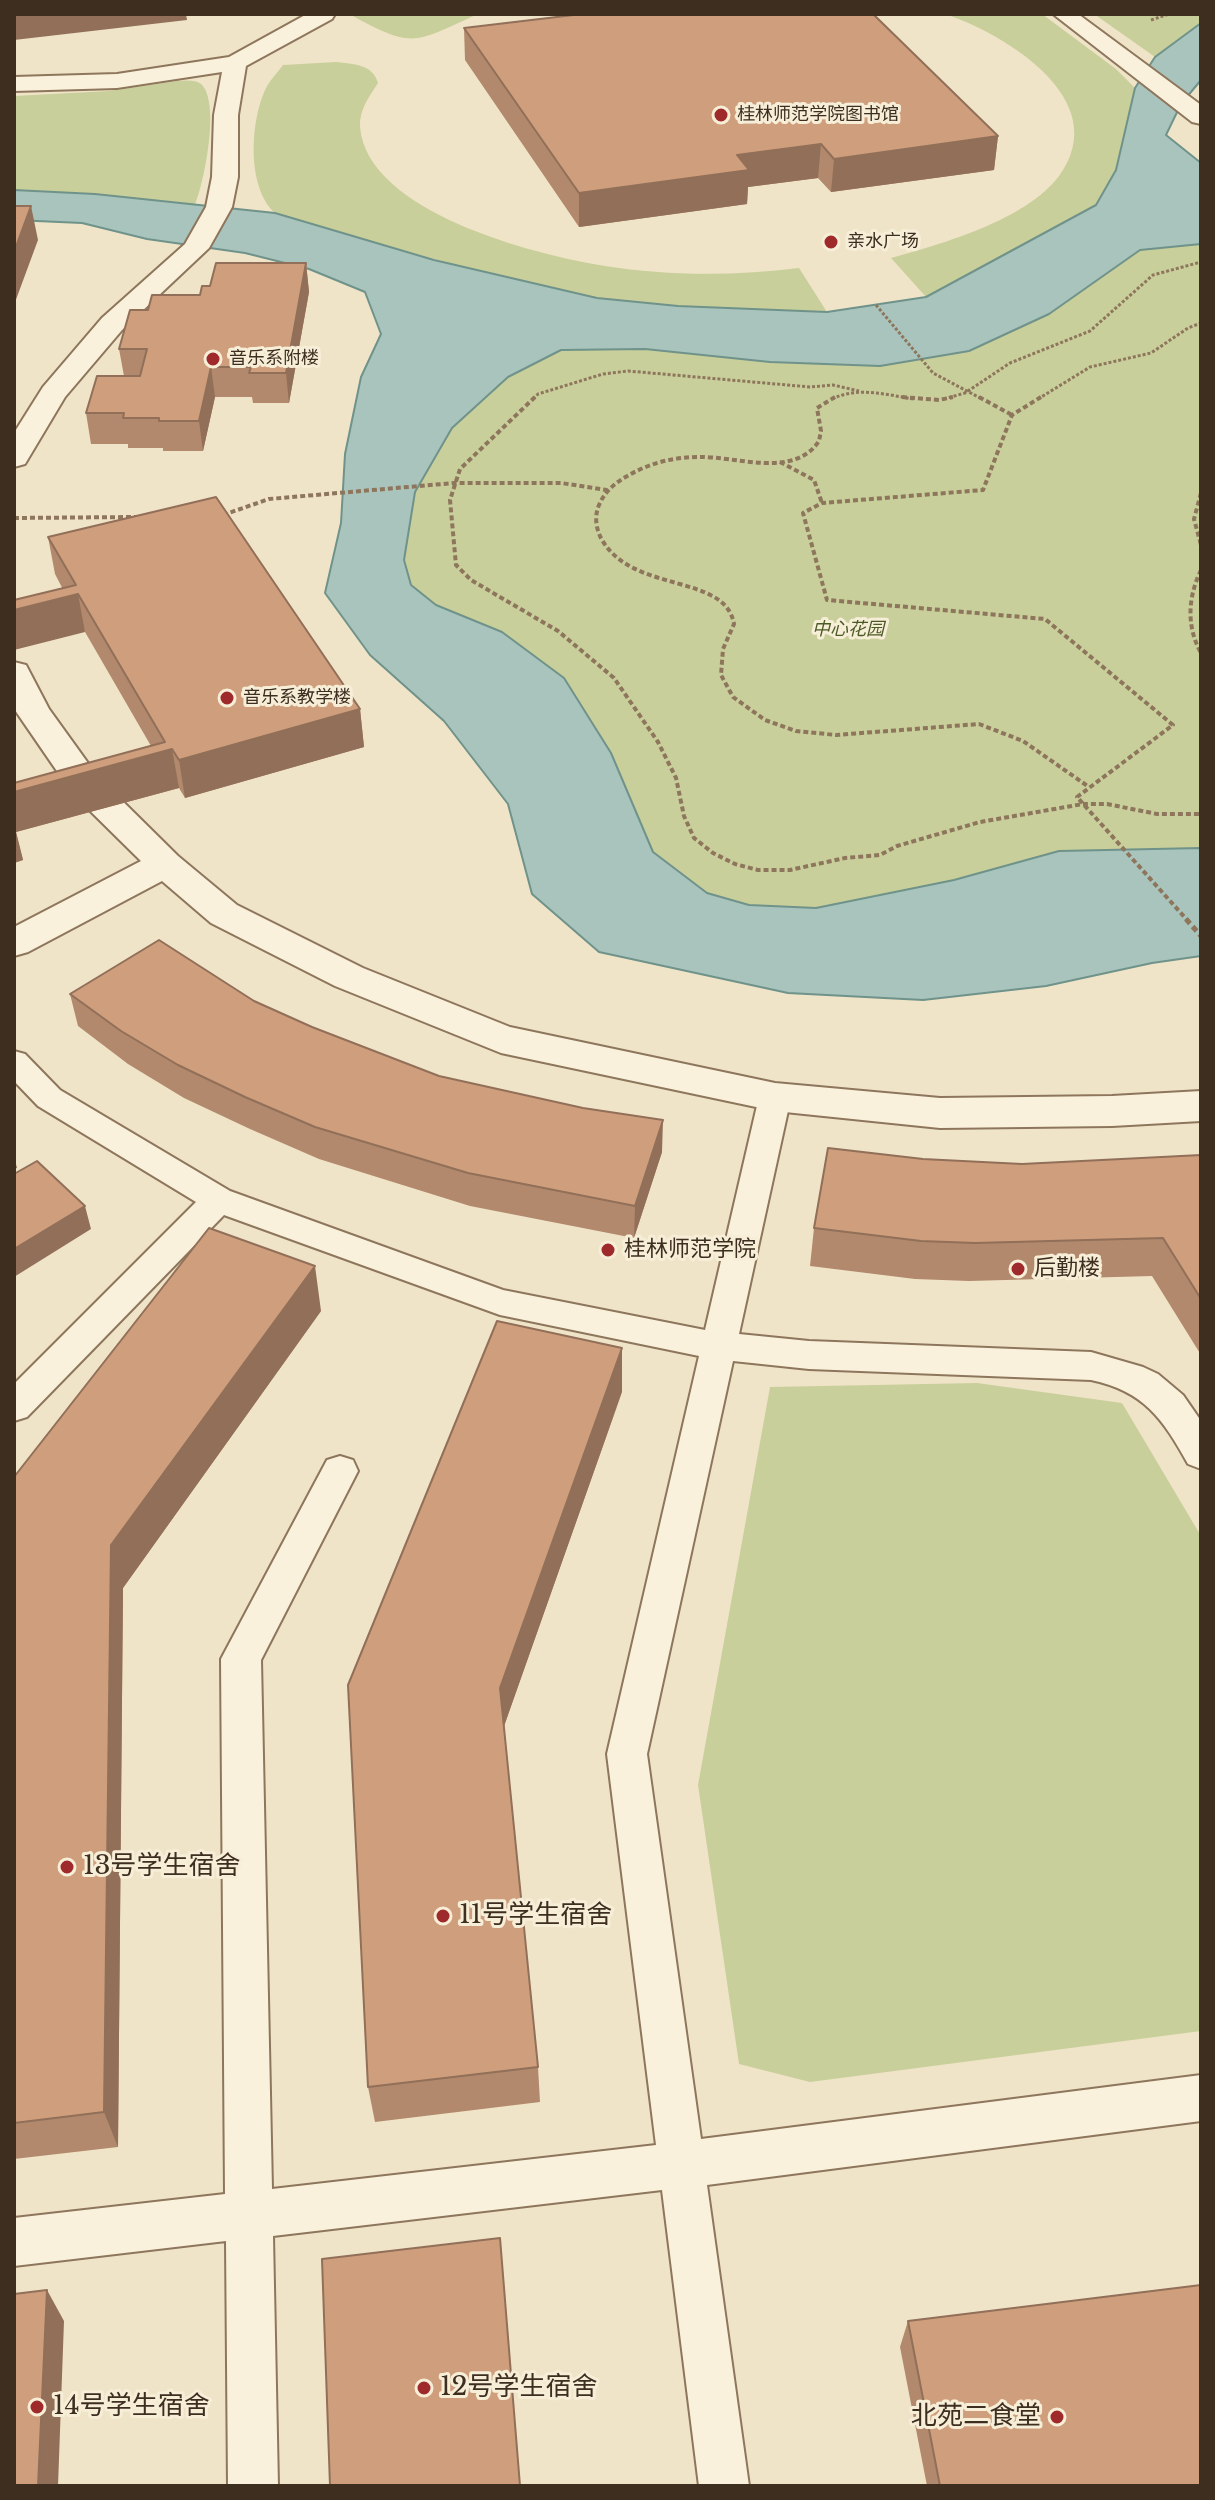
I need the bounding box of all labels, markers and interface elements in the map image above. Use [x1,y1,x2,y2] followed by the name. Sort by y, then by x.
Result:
[737,104,899,126] place label: 桂林师范学院图书馆
[712,106,730,124] marker: 桂林师范学院图书馆
[847,231,919,253] place label: 亲水广场
[822,233,840,251] marker: 亲水广场
[229,348,319,370] place label: 音乐系附楼
[204,350,222,368] marker: 音乐系附楼
[812,619,884,641] park label: 中心花园
[243,687,351,709] place label: 音乐系教学楼
[218,689,236,707] marker: 音乐系教学楼
[624,1237,756,1263] place label: 桂林师范学院
[599,1241,617,1259] marker: 桂林师范学院
[1034,1256,1100,1282] place label: 后勤楼
[1009,1260,1027,1278] marker: 后勤楼
[83,1851,241,1883] place label: 13号学生宿舍
[58,1858,76,1876] marker: 13号学生宿舍
[459,1900,612,1932] place label: 11号学生宿舍
[434,1907,452,1925] marker: 11号学生宿舍
[440,2372,598,2404] place label: 12号学生宿舍
[415,2379,433,2397] marker: 12号学生宿舍
[53,2391,210,2423] place label: 14号学生宿舍
[28,2398,46,2416] marker: 14号学生宿舍
[911,2401,1041,2433] place label: 北苑二食堂
[1048,2408,1066,2426] marker: 北苑二食堂

